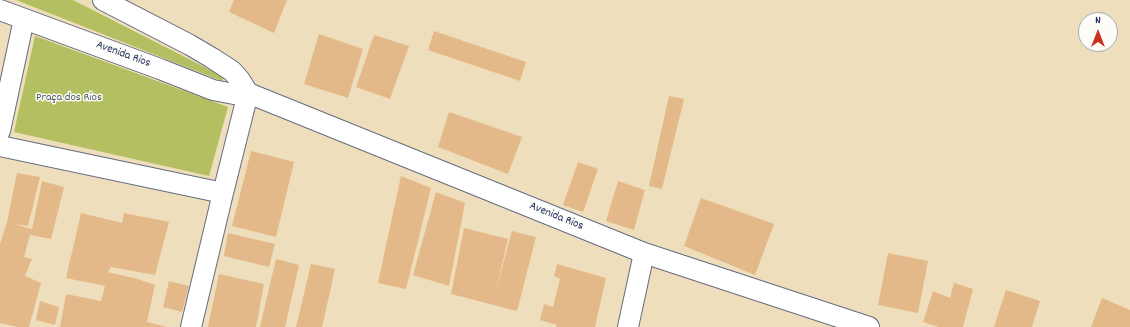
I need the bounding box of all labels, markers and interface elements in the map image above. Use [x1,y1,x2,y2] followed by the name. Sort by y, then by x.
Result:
[1078,12,1118,52] north arrow
[1095,13,1101,29] text: N
[94,38,152,72] street label: Avenida Rios
[36,91,102,105] park label: Praça dos Rios
[527,200,585,234] street label: Avenida Rios

